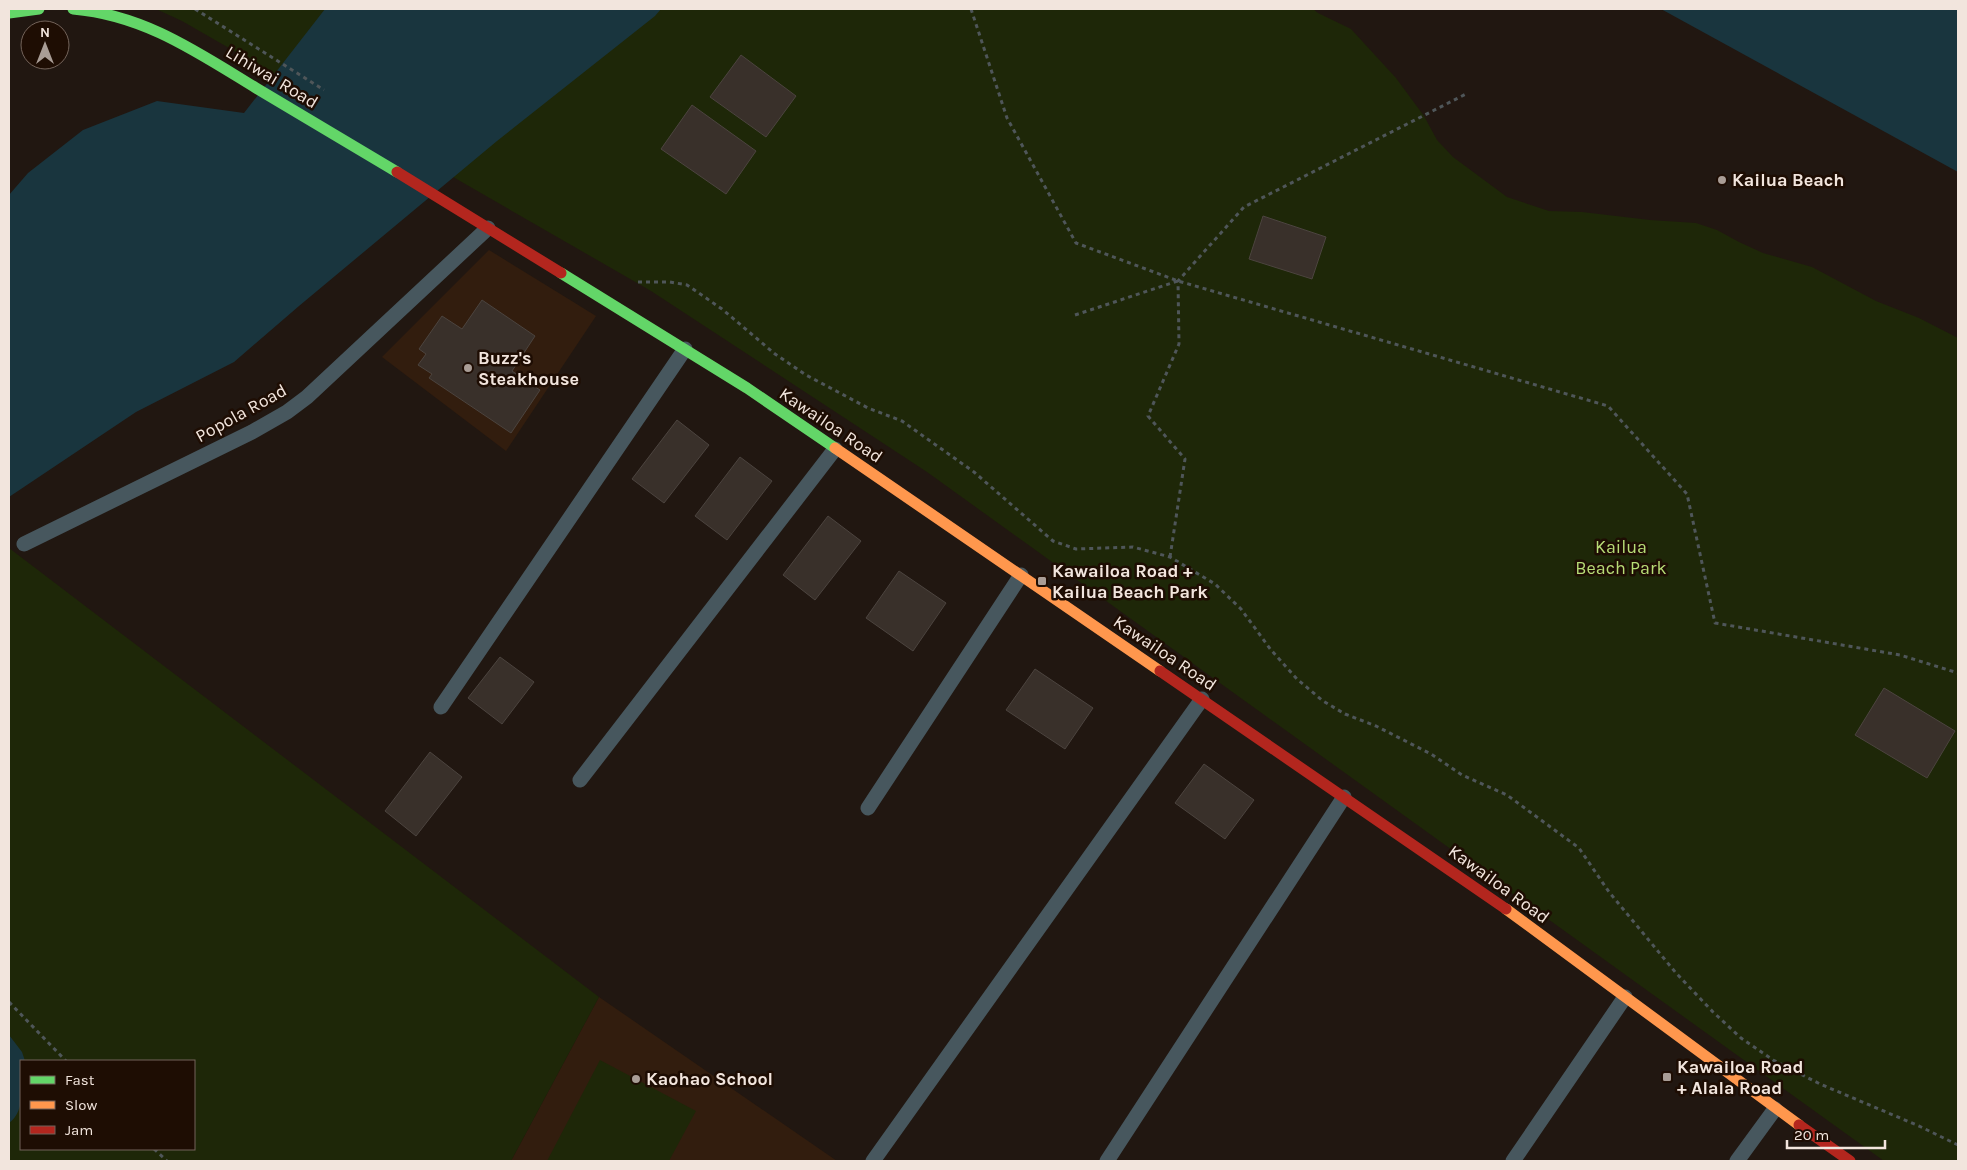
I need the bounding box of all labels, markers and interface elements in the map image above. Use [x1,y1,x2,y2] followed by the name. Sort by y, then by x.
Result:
[20,20,70,70] north arrow
[40,24,50,41] text: N
[222,41,322,113] street label: Lihiwai Road
[1732,169,1845,191] place label: Kailua Beach
[1716,174,1728,186] marker: Kailua Beach
[478,347,579,390] place label: Buzz's Steakhouse
[462,362,474,374] marker: Buzz's Steakhouse
[192,379,290,447] street label: Popola Road
[775,382,887,468] street label: Kawailoa Road
[1575,536,1667,579] park label: Kailua Beach Park
[1052,560,1208,603] place label: Kawailoa Road + Kailua Beach Park
[1036,575,1048,587] marker: Kawailoa Road + Kailua Beach Park
[1109,610,1221,696] street label: Kawailoa Road
[1444,840,1554,928] street label: Kawailoa Road
[1677,1056,1804,1099] place label: Kawailoa Road + Alala Road
[20,1060,195,1150] legend
[646,1068,773,1090] place label: Kaohao School
[65,1071,95,1089] text: Fast
[1661,1071,1673,1083] marker: Kawailoa Road + Alala Road
[630,1073,642,1085] marker: Kaohao School
[65,1096,97,1114] text: Slow
[1787,1118,1884,1150] scale bar
[65,1121,93,1139] text: Jam
[1794,1126,1829,1144] text: 20 m

